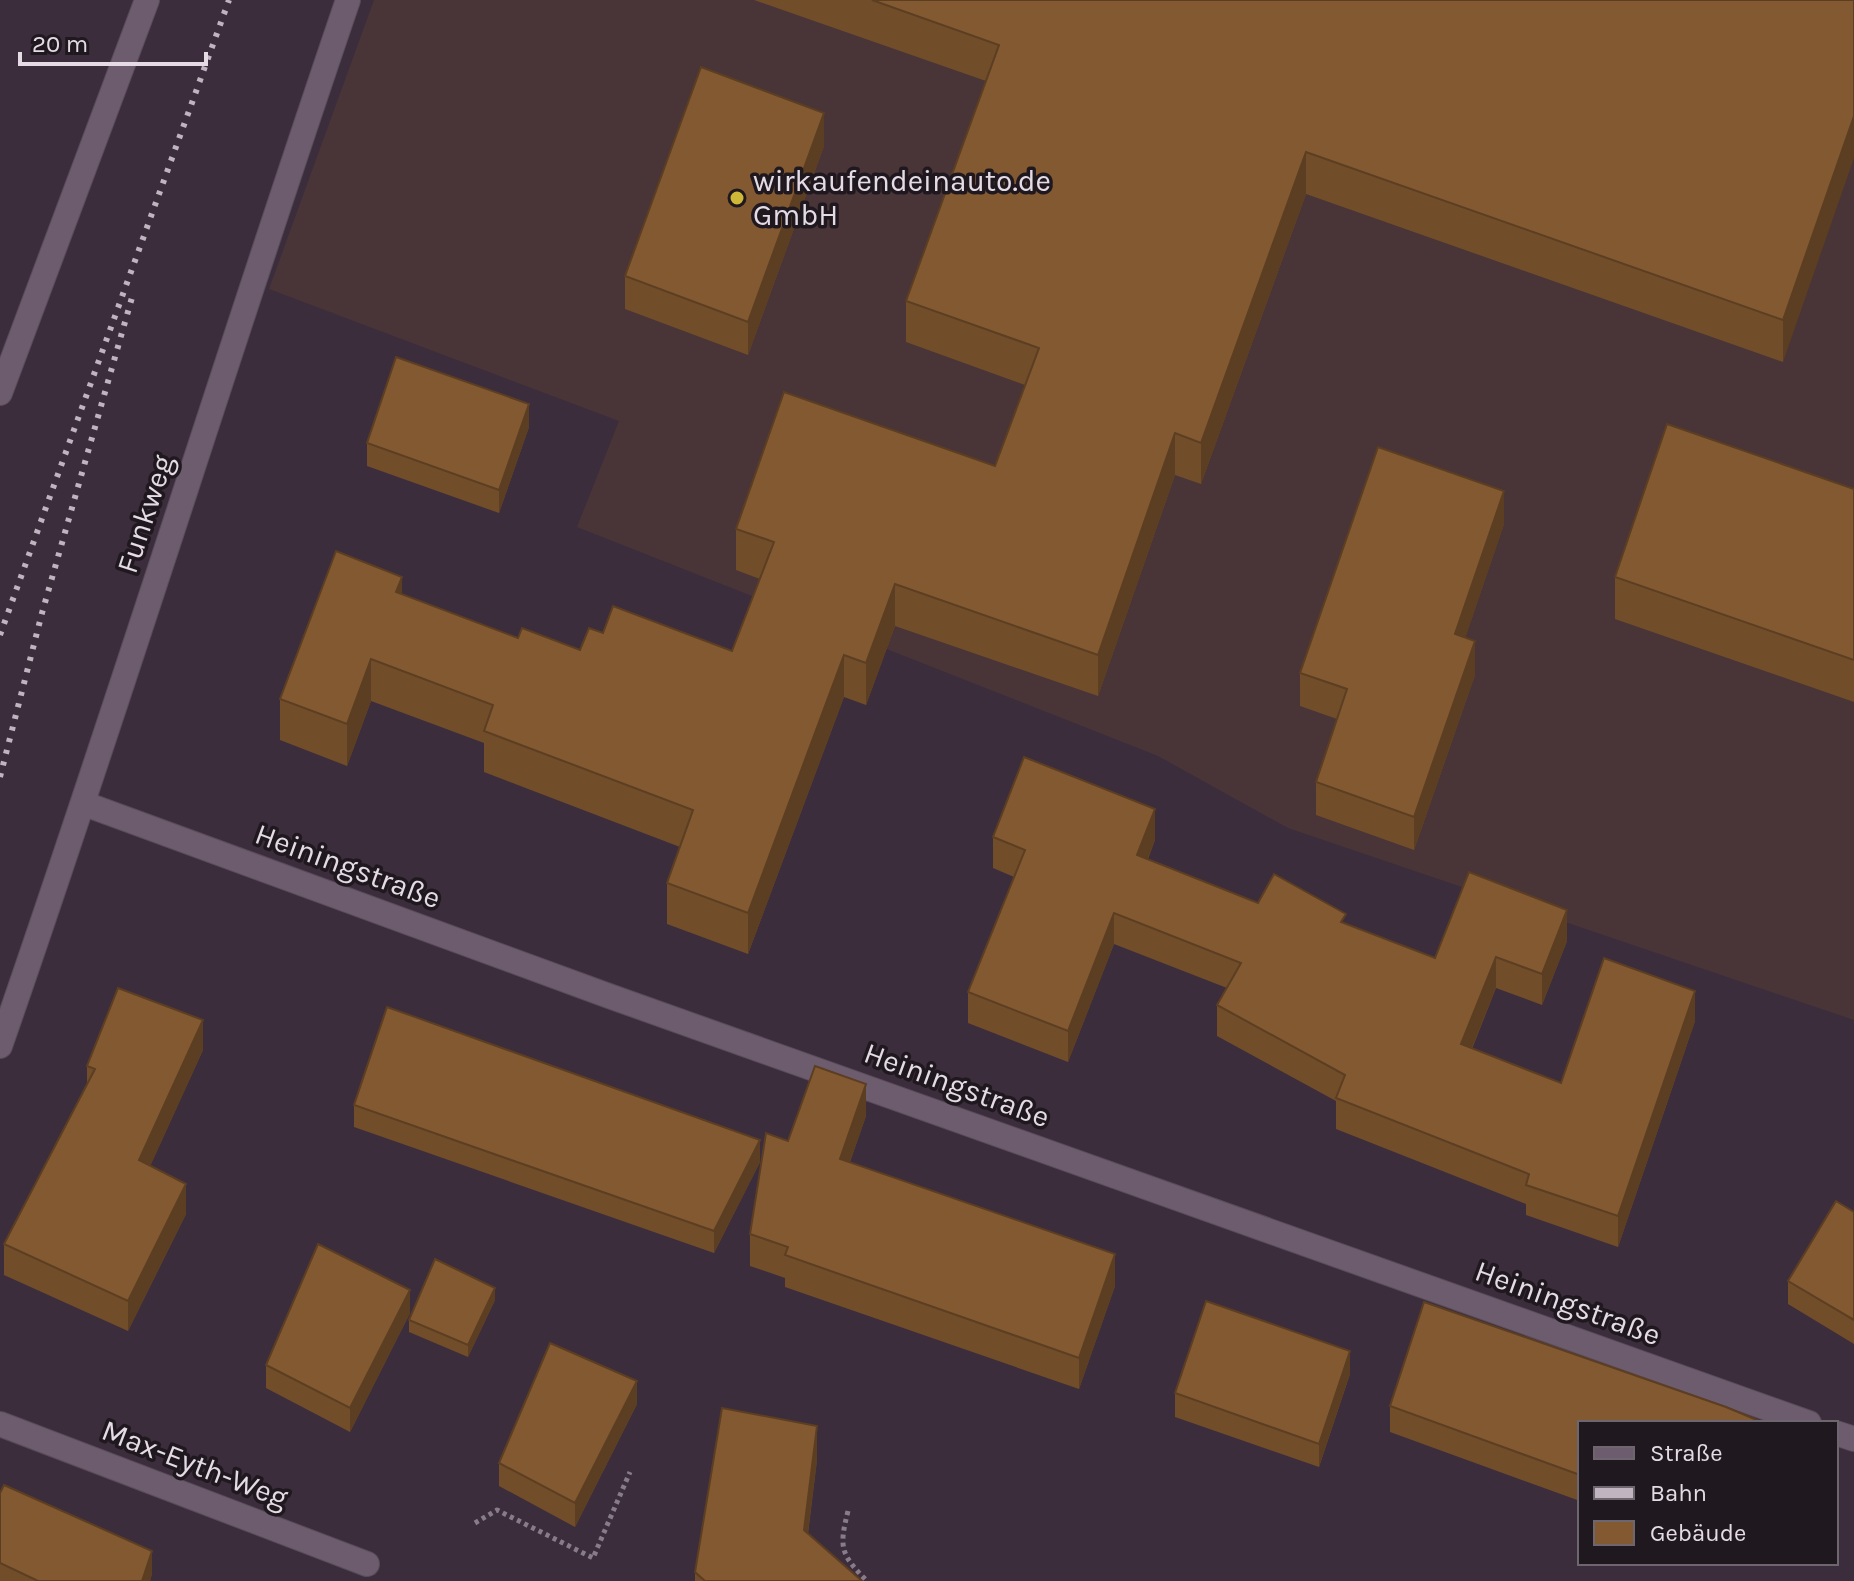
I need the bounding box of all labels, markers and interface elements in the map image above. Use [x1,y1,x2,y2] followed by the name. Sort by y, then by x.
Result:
[20,16,206,66] scale bar
[32,30,88,58] text: 20 m
[753,163,1051,233] place label: wirkaufendeinauto.de GmbH
[728,189,746,207] marker: wirkaufendeinauto.de GmbH
[109,450,181,578] street label: Funkweg
[250,816,446,916] street label: Heiningstraße
[859,1035,1055,1135] street label: Heiningstraße
[1470,1253,1666,1353] street label: Heiningstraße
[97,1412,293,1516] street label: Max-Eyth-Weg
[1578,1421,1838,1565] legend
[1650,1439,1722,1467] text: Straße
[1650,1479,1707,1507] text: Bahn
[1650,1519,1746,1547] text: Gebäude

